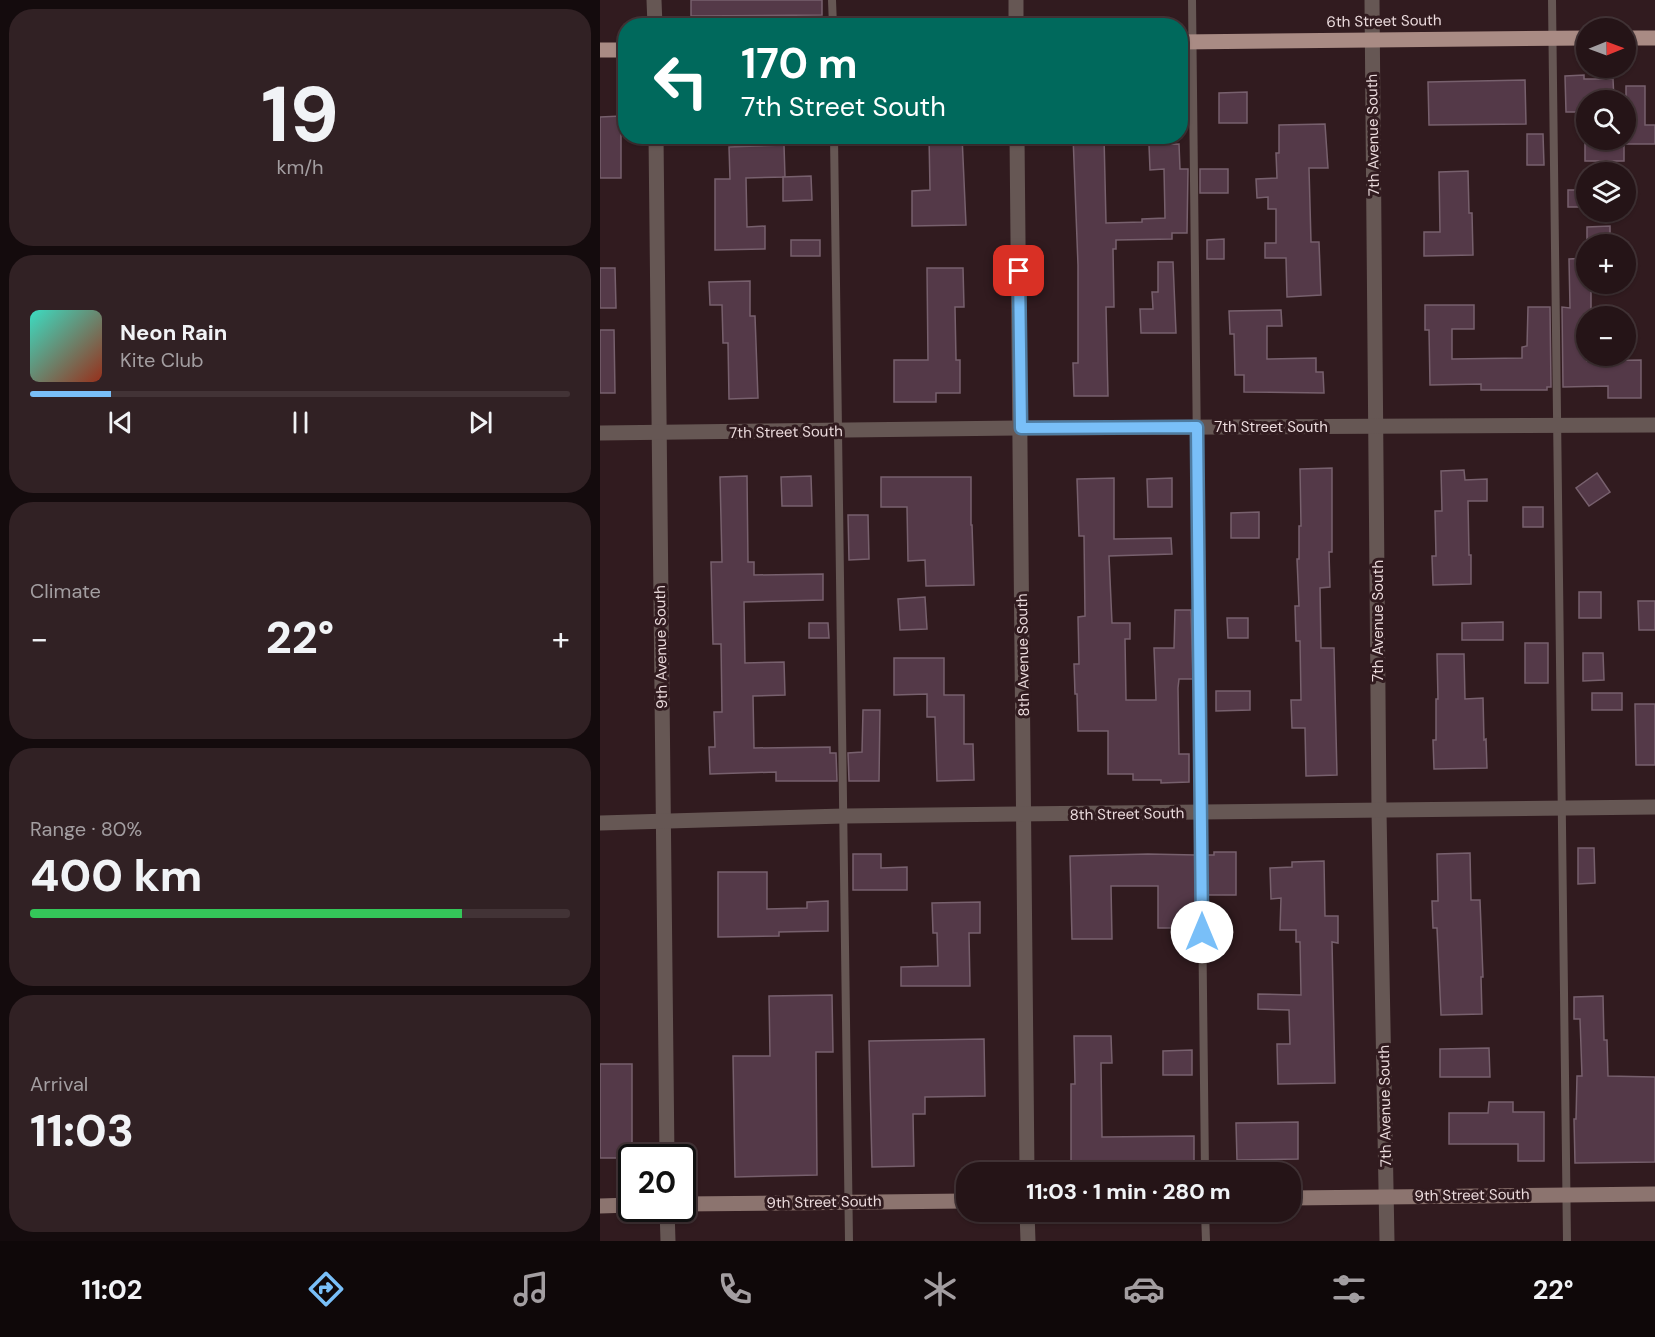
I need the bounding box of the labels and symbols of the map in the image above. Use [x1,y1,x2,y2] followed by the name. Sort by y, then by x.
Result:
[1326,10,1442,32] street label: 6th Street South
[1576,18,1636,78] north arrow
[1362,74,1384,196] street label: 7th Avenue South
[993,245,1044,296] pin
[1214,417,1328,437] street label: 7th Street South
[729,421,843,443] street label: 7th Street South
[1368,560,1388,682] street label: 7th Avenue South
[650,585,672,709] street label: 9th Avenue South
[1012,593,1034,717] street label: 8th Avenue South
[1069,803,1185,825] street label: 8th Street South
[1170,900,1234,964] position arrow
[1374,1045,1396,1167] street label: 7th Avenue South
[618,1144,696,1222] speed limit sign: 20
[1414,1184,1530,1206] street label: 9th Street South
[766,1191,882,1213] street label: 9th Street South

